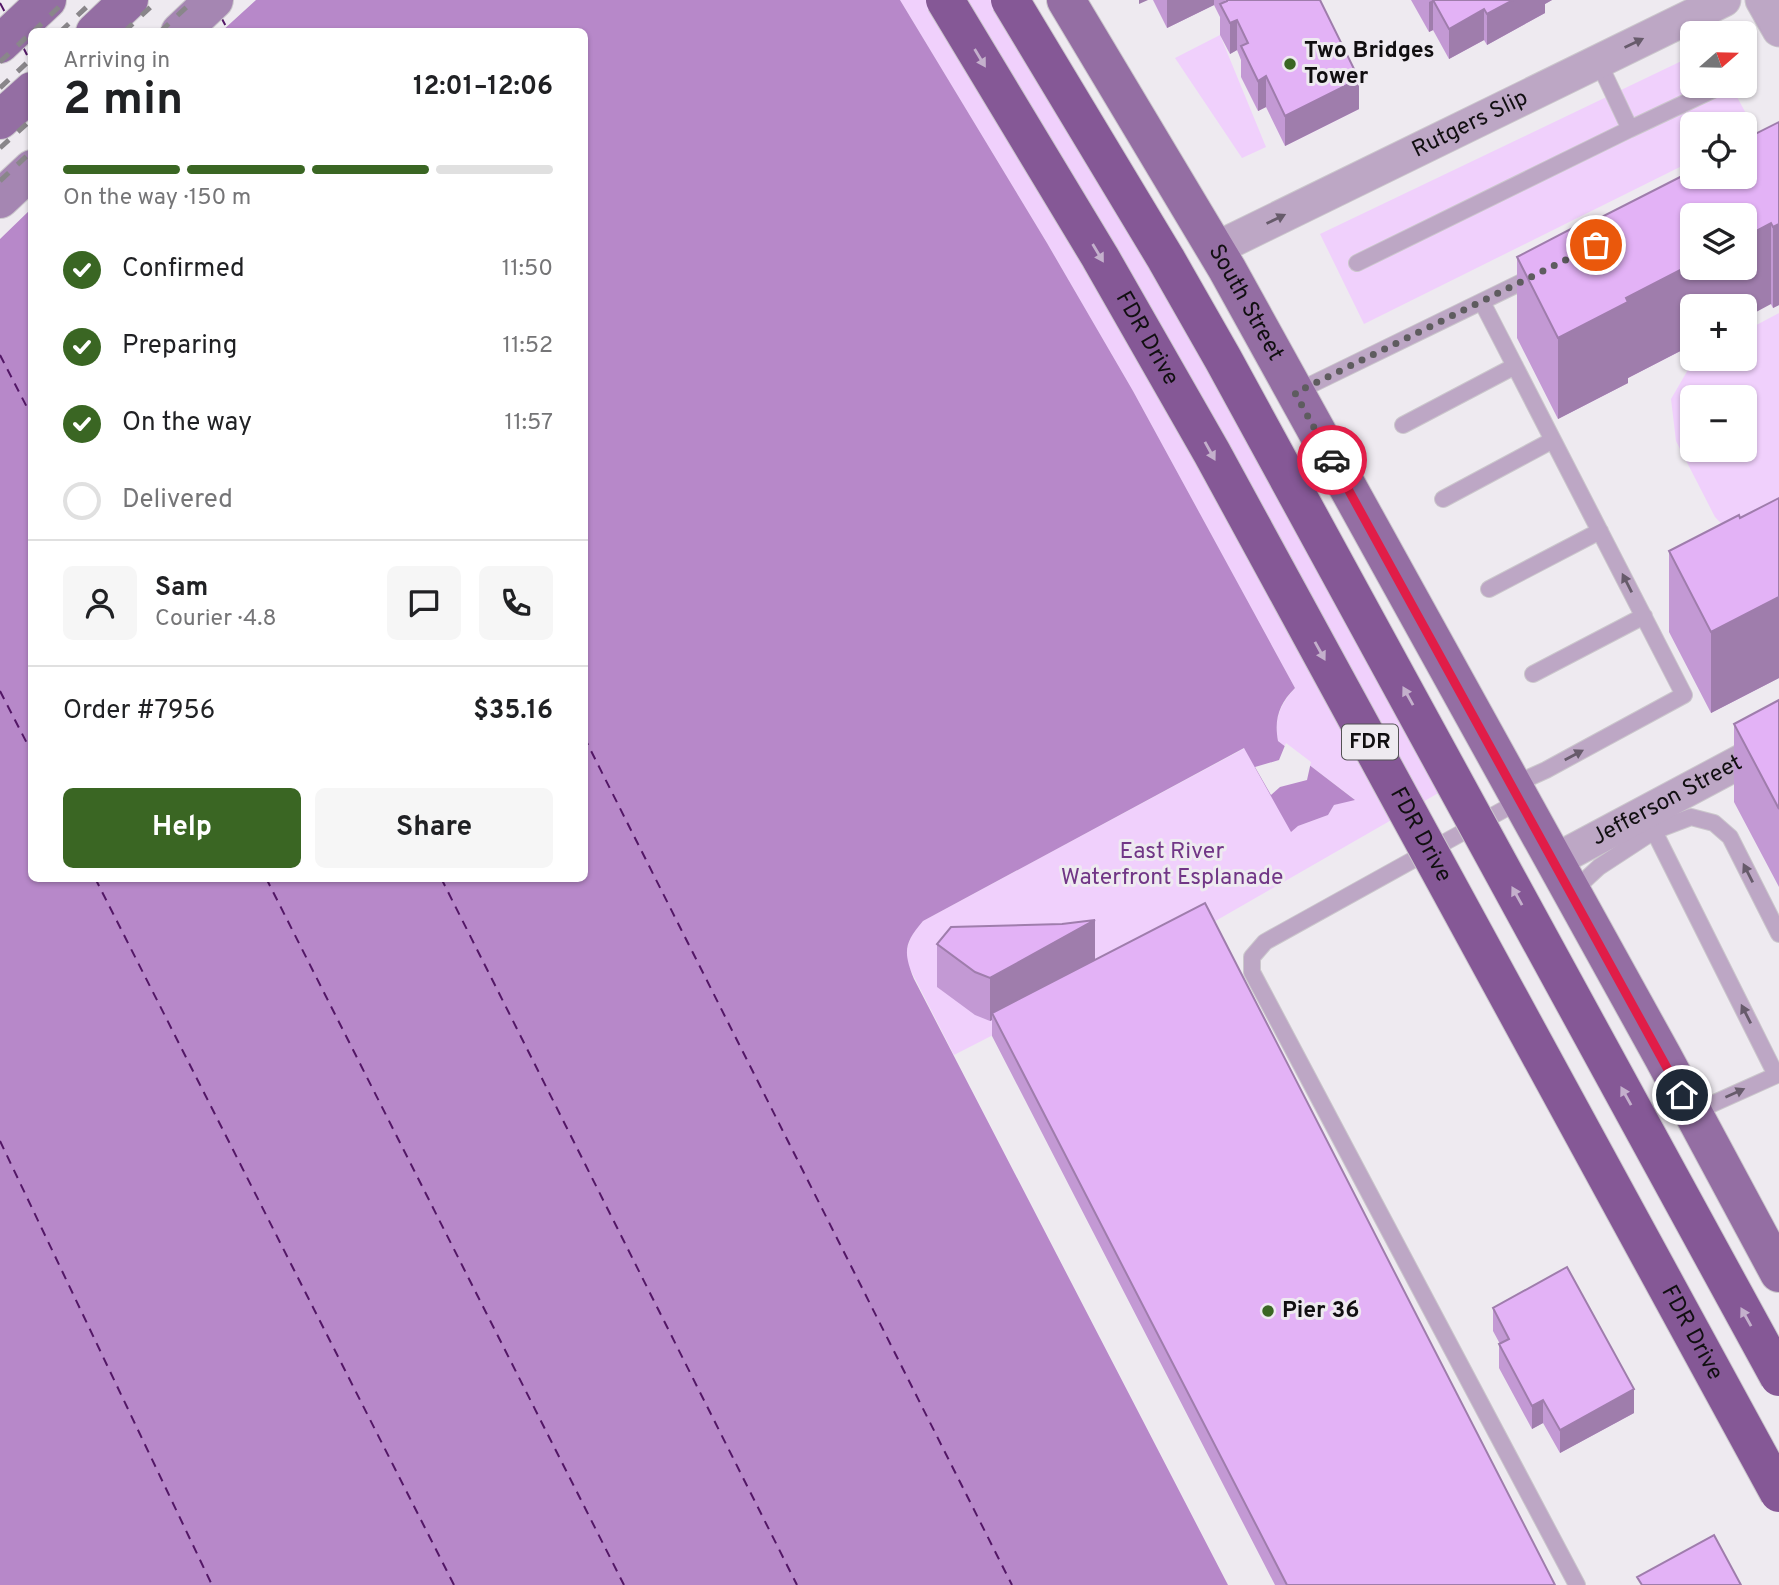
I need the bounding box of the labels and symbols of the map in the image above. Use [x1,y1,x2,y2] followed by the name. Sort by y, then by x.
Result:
[1680,21,1757,98] north arrow
[1304,37,1435,92] place label: Two Bridges Tower
[1624,38,1644,49] one-way arrow
[974,49,987,68] one-way arrow
[1282,56,1298,72] marker: Two Bridges Tower
[1407,84,1533,165] street label: Rutgers Slip
[1266,213,1286,224] one-way arrow
[1566,215,1626,275] pin
[1201,239,1290,366] street label: South Street
[1091,244,1104,263] one-way arrow
[1108,286,1185,391] street label: FDR Drive
[1297,425,1367,495] courier
[1205,441,1216,461] one-way arrow
[1621,572,1633,592] one-way arrow
[1314,641,1326,660] one-way arrow
[1402,686,1413,706] one-way arrow
[1342,724,1398,760] road number: FDR
[1564,749,1584,760] one-way arrow
[1587,749,1747,853] street label: Jefferson Street
[1383,783,1458,888] street label: FDR Drive
[1061,838,1283,893] park label: East River Waterfront Esplanade
[1743,863,1754,883] one-way arrow
[1511,886,1522,906] one-way arrow
[1740,1004,1751,1024] one-way arrow
[1652,1065,1712,1125] pin
[1620,1085,1632,1105] one-way arrow
[1725,1087,1745,1099] one-way arrow
[1654,1280,1729,1385] street label: FDR Drive
[1282,1297,1359,1326] place label: Pier 36
[1260,1303,1276,1319] marker: Pier 36
[1740,1307,1752,1327] one-way arrow

